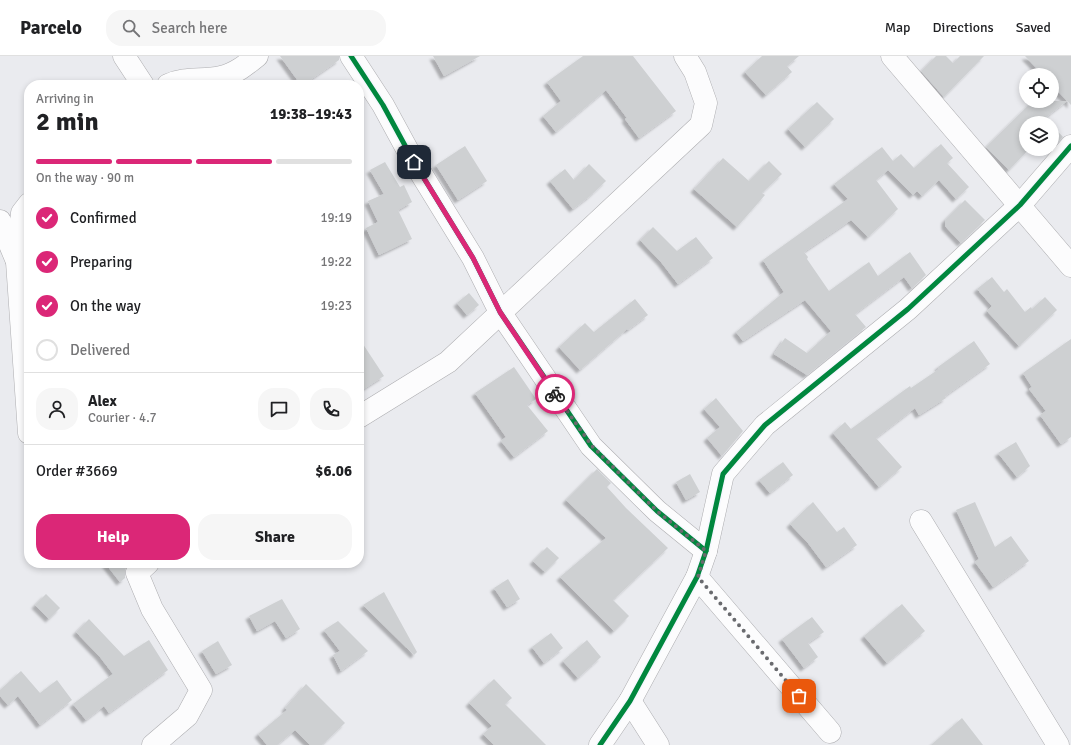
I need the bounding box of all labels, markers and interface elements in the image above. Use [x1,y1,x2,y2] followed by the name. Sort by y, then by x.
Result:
[106,10,386,46] search box
[20,16,82,40] text: Parcelo
[120,17,142,39] icon: search
[152,19,227,37] text: Search here
[885,19,911,36] text: Map
[933,19,994,36] text: Directions
[1016,19,1051,36] text: Saved
[1019,68,1059,156] map controls
[1019,68,1059,108] button: locate
[36,91,94,107] text: Arriving in
[270,105,352,123] text: 19:38–19:43
[36,106,99,138] text: 2 min
[1019,116,1059,156] button: layers
[397,145,431,179] pin
[403,151,425,173] icon: home
[36,170,134,186] text: On the way · 90 m
[36,207,58,229] icon: check
[70,209,137,227] text: Confirmed
[320,210,352,226] text: 19:19
[36,251,58,273] icon: check
[70,253,133,271] text: Preparing
[320,254,352,270] text: 19:22
[36,295,58,317] icon: check
[70,297,141,315] text: On the way
[320,298,352,314] text: 19:23
[70,341,130,359] text: Delivered
[535,374,575,414] courier
[544,383,566,405] icon: bike
[36,388,78,430] button: person
[258,388,300,430] button: chat
[310,388,352,430] button: phone
[88,392,117,410] text: Alex
[88,410,157,426] text: Courier · 4.7
[36,462,118,480] text: Order #3669
[315,462,352,480] text: $6.06
[36,514,190,560] button: Help
[198,514,352,560] button: Share
[782,679,816,713] pin
[788,685,810,707] icon: bag

